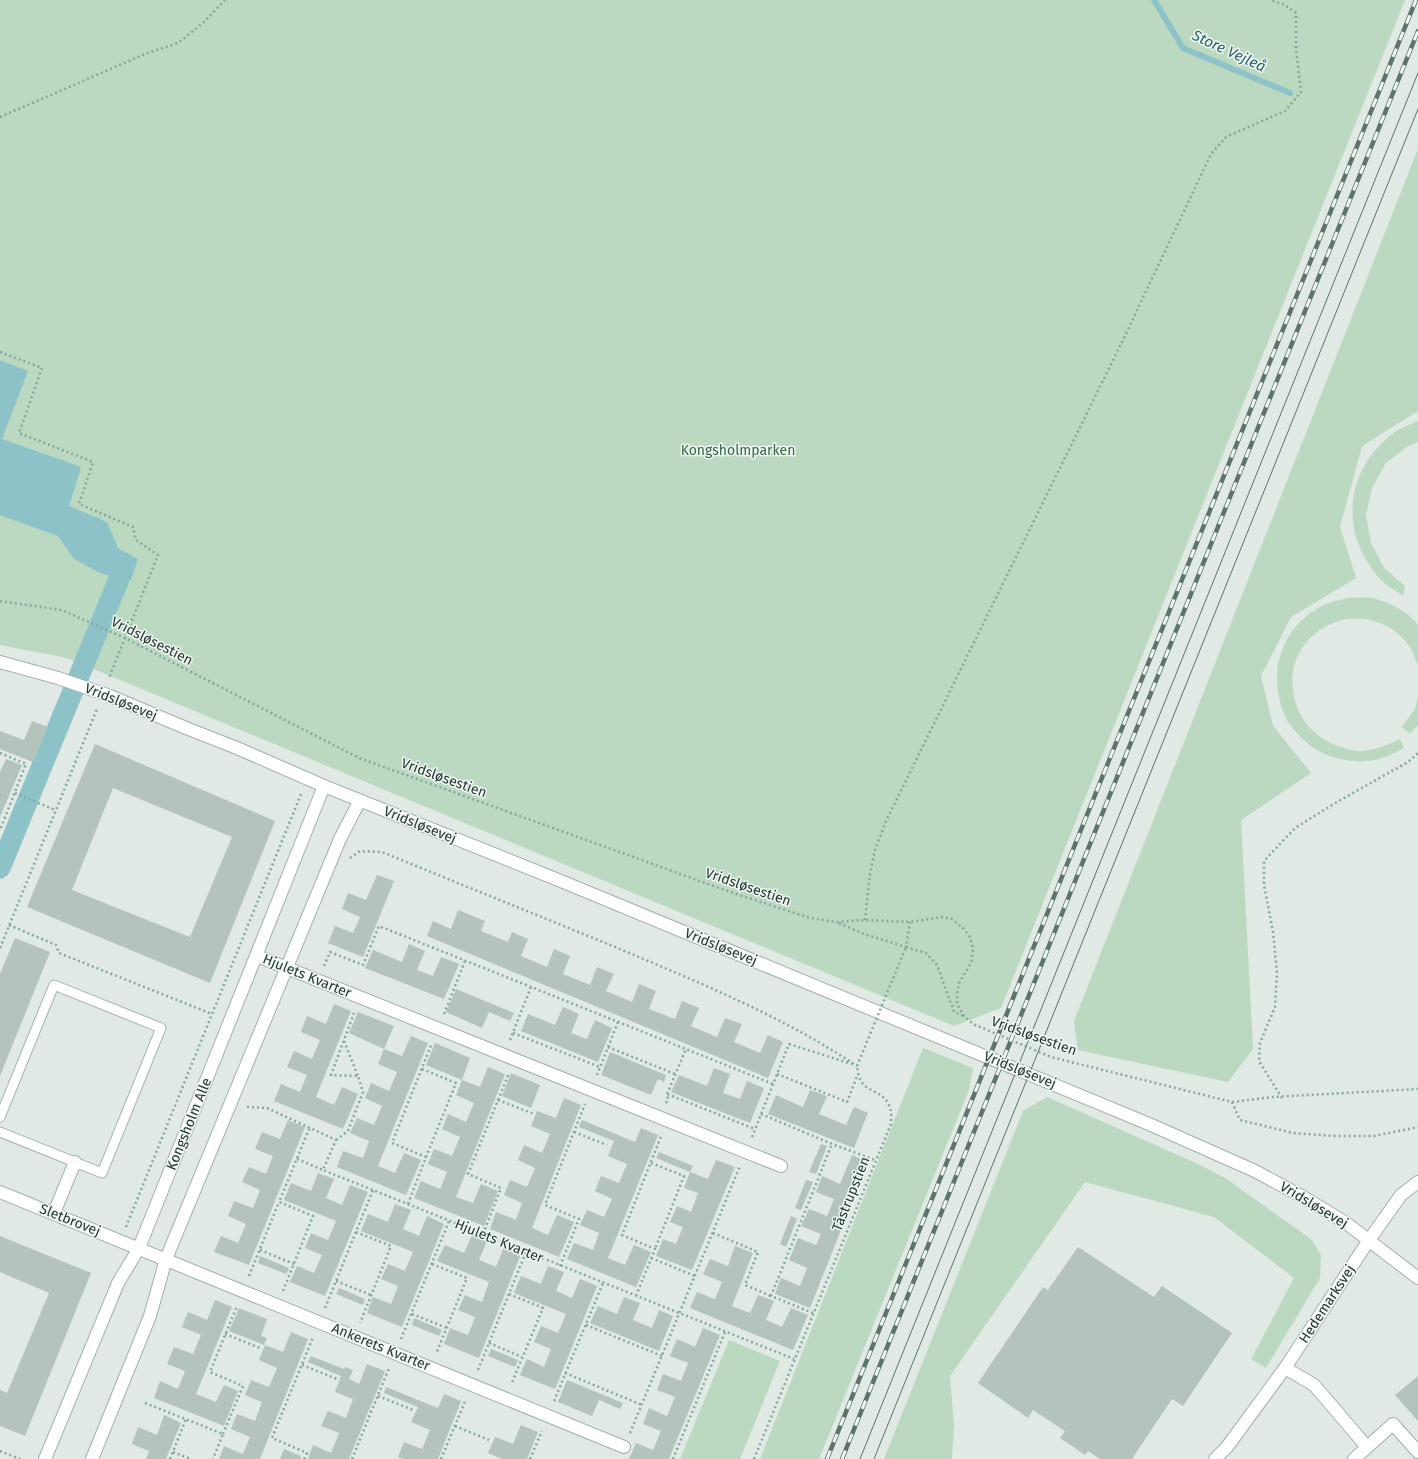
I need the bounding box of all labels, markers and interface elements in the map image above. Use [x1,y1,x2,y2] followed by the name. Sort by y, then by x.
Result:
[1189,26,1269,76] water label: Store Vejleå
[681,442,795,459] park label: Kongsholmparken
[108,613,196,669] street label: Vridsløsestien
[82,680,160,724] street label: Vridsløsevej
[399,755,489,801] street label: Vridsløsestien
[381,803,459,847] street label: Vridsløsevej
[703,864,793,910] street label: Vridsløsestien
[682,925,760,969] street label: Vridsløsevej
[260,950,354,1002] street label: Hjulets Kvarter
[989,1013,1079,1059] street label: Vridsløsestien
[981,1048,1059,1092] street label: Vridsløsevej
[163,1075,215,1173] street label: Kongsholm Alle
[828,1154,874,1234] street label: Tåstrupstien
[1277,1178,1351,1232] street label: Vridsløsevej
[37,1200,103,1240] street label: Sletbrovej
[452,1215,546,1267] street label: Hjulets Kvarter
[1295,1262,1359,1346] street label: Hedemarksvej
[329,1320,433,1375] street label: Ankerets Kvarter

